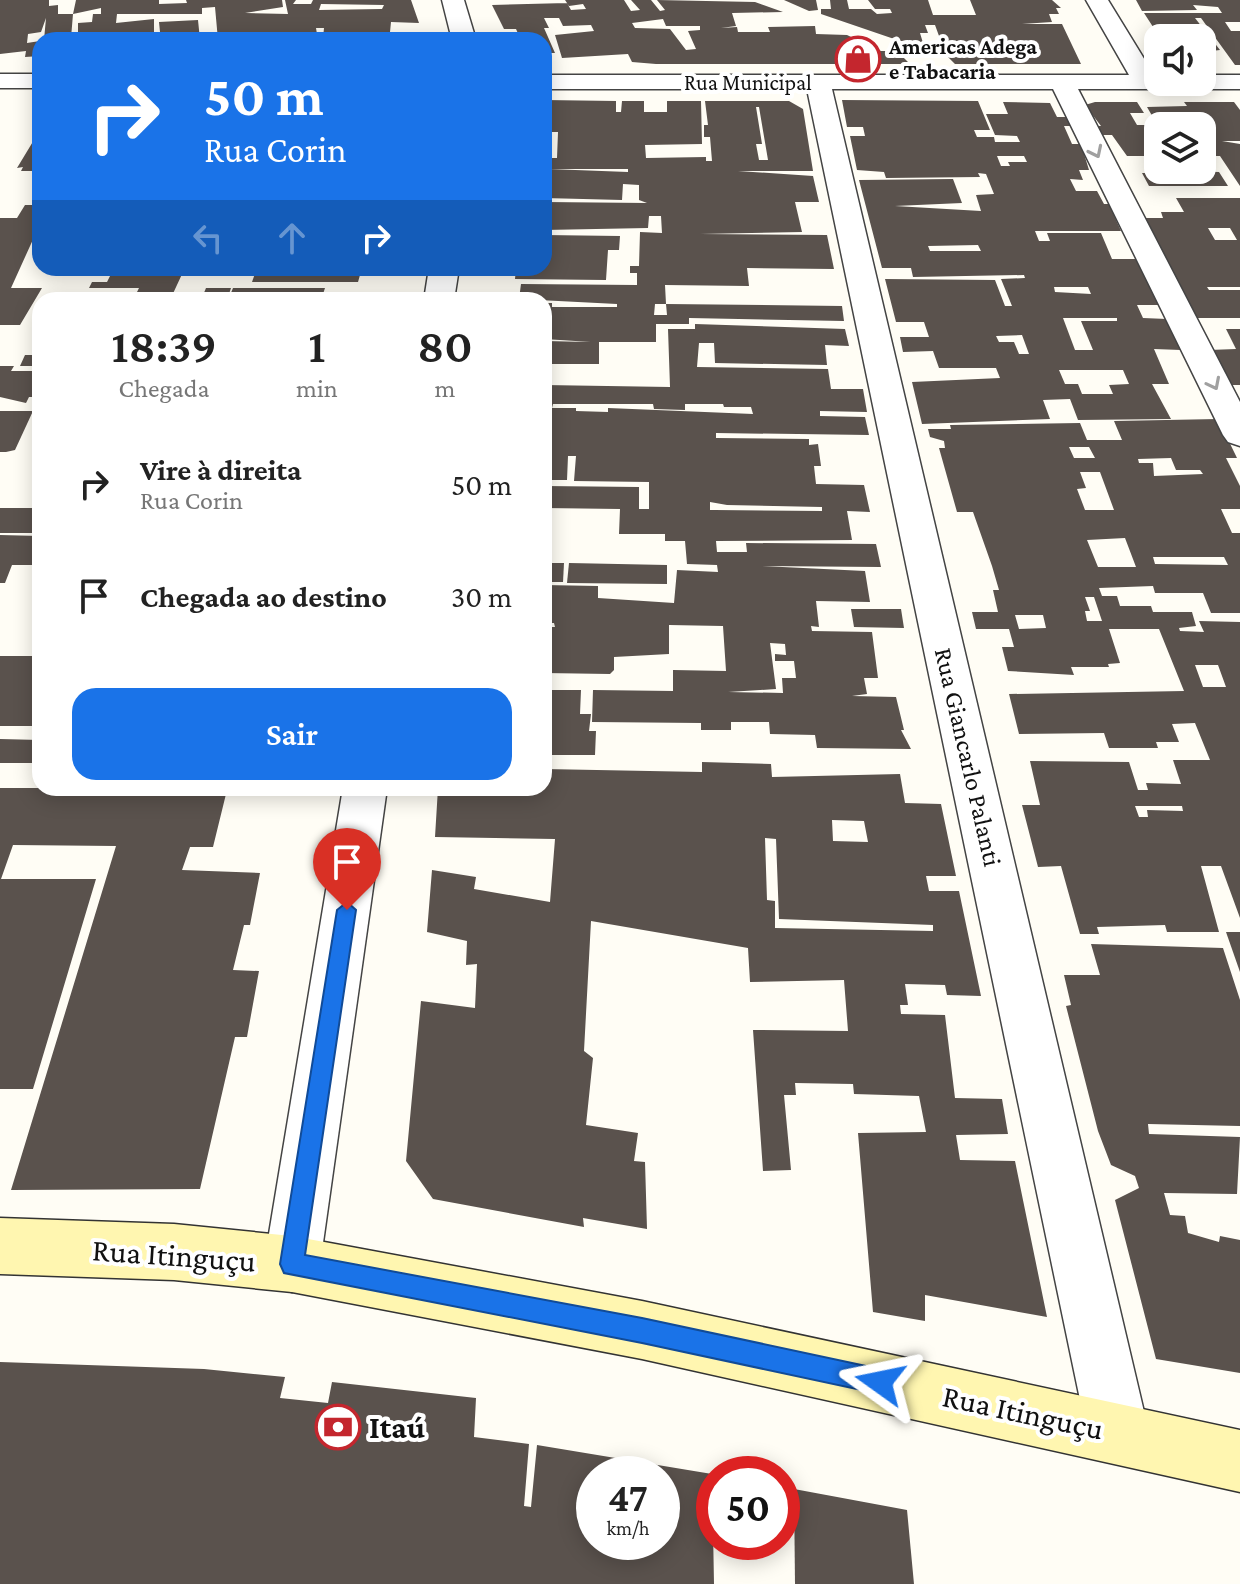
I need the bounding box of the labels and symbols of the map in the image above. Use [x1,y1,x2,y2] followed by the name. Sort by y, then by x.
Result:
[888,34,1037,84] place label: Americas Adega e Tabacaria
[834,35,882,83] shop icon: Americas Adega e Tabacaria
[684,70,812,95] street label: Rua Municipal
[1087,143,1102,158] one-way arrow
[1204,375,1220,390] one-way arrow
[929,645,1007,869] street label: Rua Giancarlo Palanti
[313,828,381,910] pin
[91,1231,257,1279] street label: Rua Itinguçu
[838,1340,922,1424] position arrow
[939,1377,1107,1447] street label: Rua Itinguçu
[314,1403,362,1451] bank icon: Itaú
[369,1409,425,1445] place label: Itaú
[696,1456,800,1560] speed limit sign: 50

